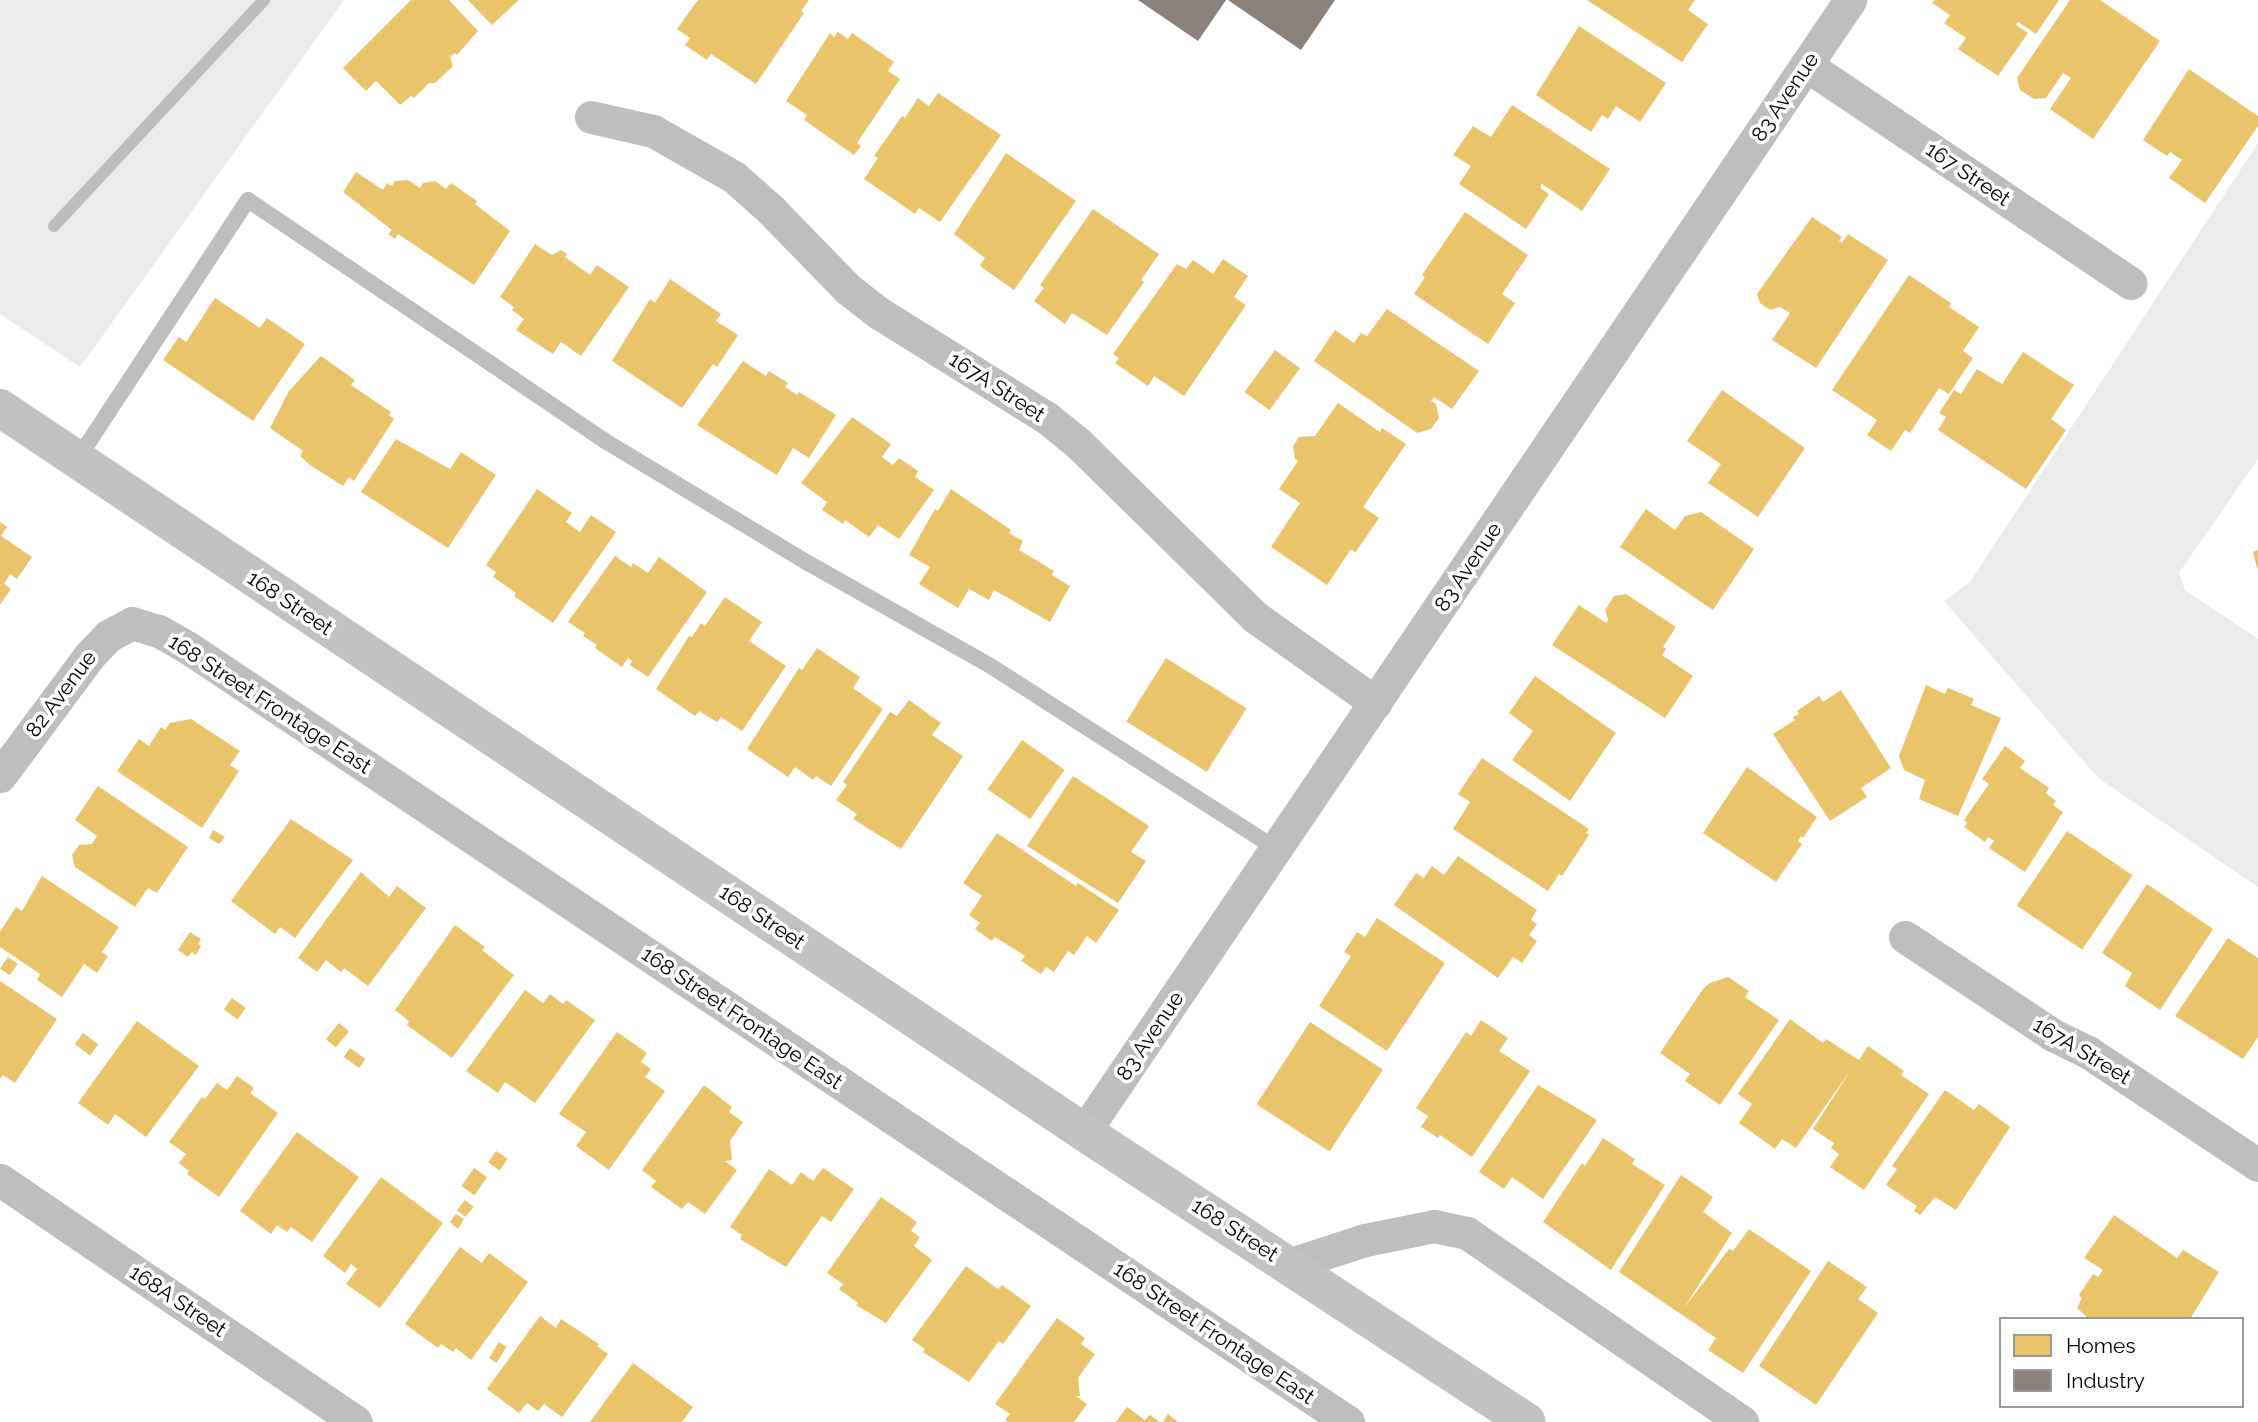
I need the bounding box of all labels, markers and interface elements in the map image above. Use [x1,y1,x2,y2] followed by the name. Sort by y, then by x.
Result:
[1746,47,1824,147] street label: 83 Avenue
[1921,137,2015,211] street label: 167 Street
[944,347,1050,427] street label: 167A Street
[1429,517,1507,617] street label: 83 Avenue
[242,565,338,641] street label: 168 Street
[164,629,376,779] street label: 168 Street Frontage East
[20,646,102,742] street label: 82 Avenue
[714,879,810,955] street label: 168 Street
[637,941,847,1095] street label: 168 Street Frontage East
[1111,986,1189,1086] street label: 83 Avenue
[2028,1012,2136,1090] street label: 167A Street
[1187,1193,1283,1267] street label: 168 Street
[1109,1256,1319,1410] street label: 168 Street Frontage East
[125,1259,231,1343] street label: 168A Street
[1999,1317,2244,1408] legend
[2066,1333,2136,1358] text: Homes
[2066,1368,2145,1393] text: Industry

